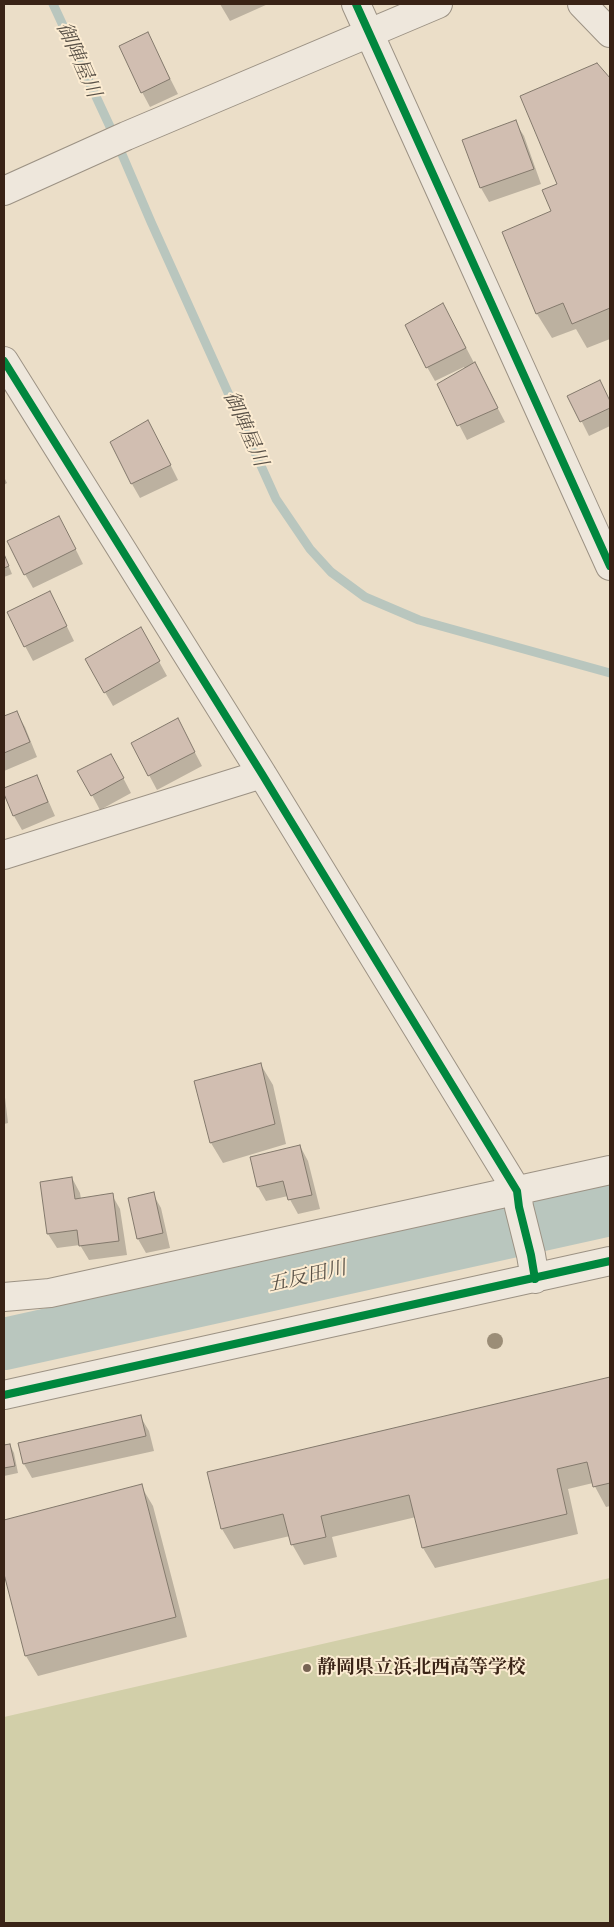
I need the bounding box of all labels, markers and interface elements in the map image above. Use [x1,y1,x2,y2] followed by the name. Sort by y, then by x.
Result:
[51,19,105,101] water label: 御陣屋川
[218,388,272,470] water label: 御陣屋川
[265,1256,349,1298] water label: 五反田川
[317,1657,526,1679] place label: 静岡県立浜北西高等学校
[301,1662,313,1674] marker: 静岡県立浜北西高等学校

